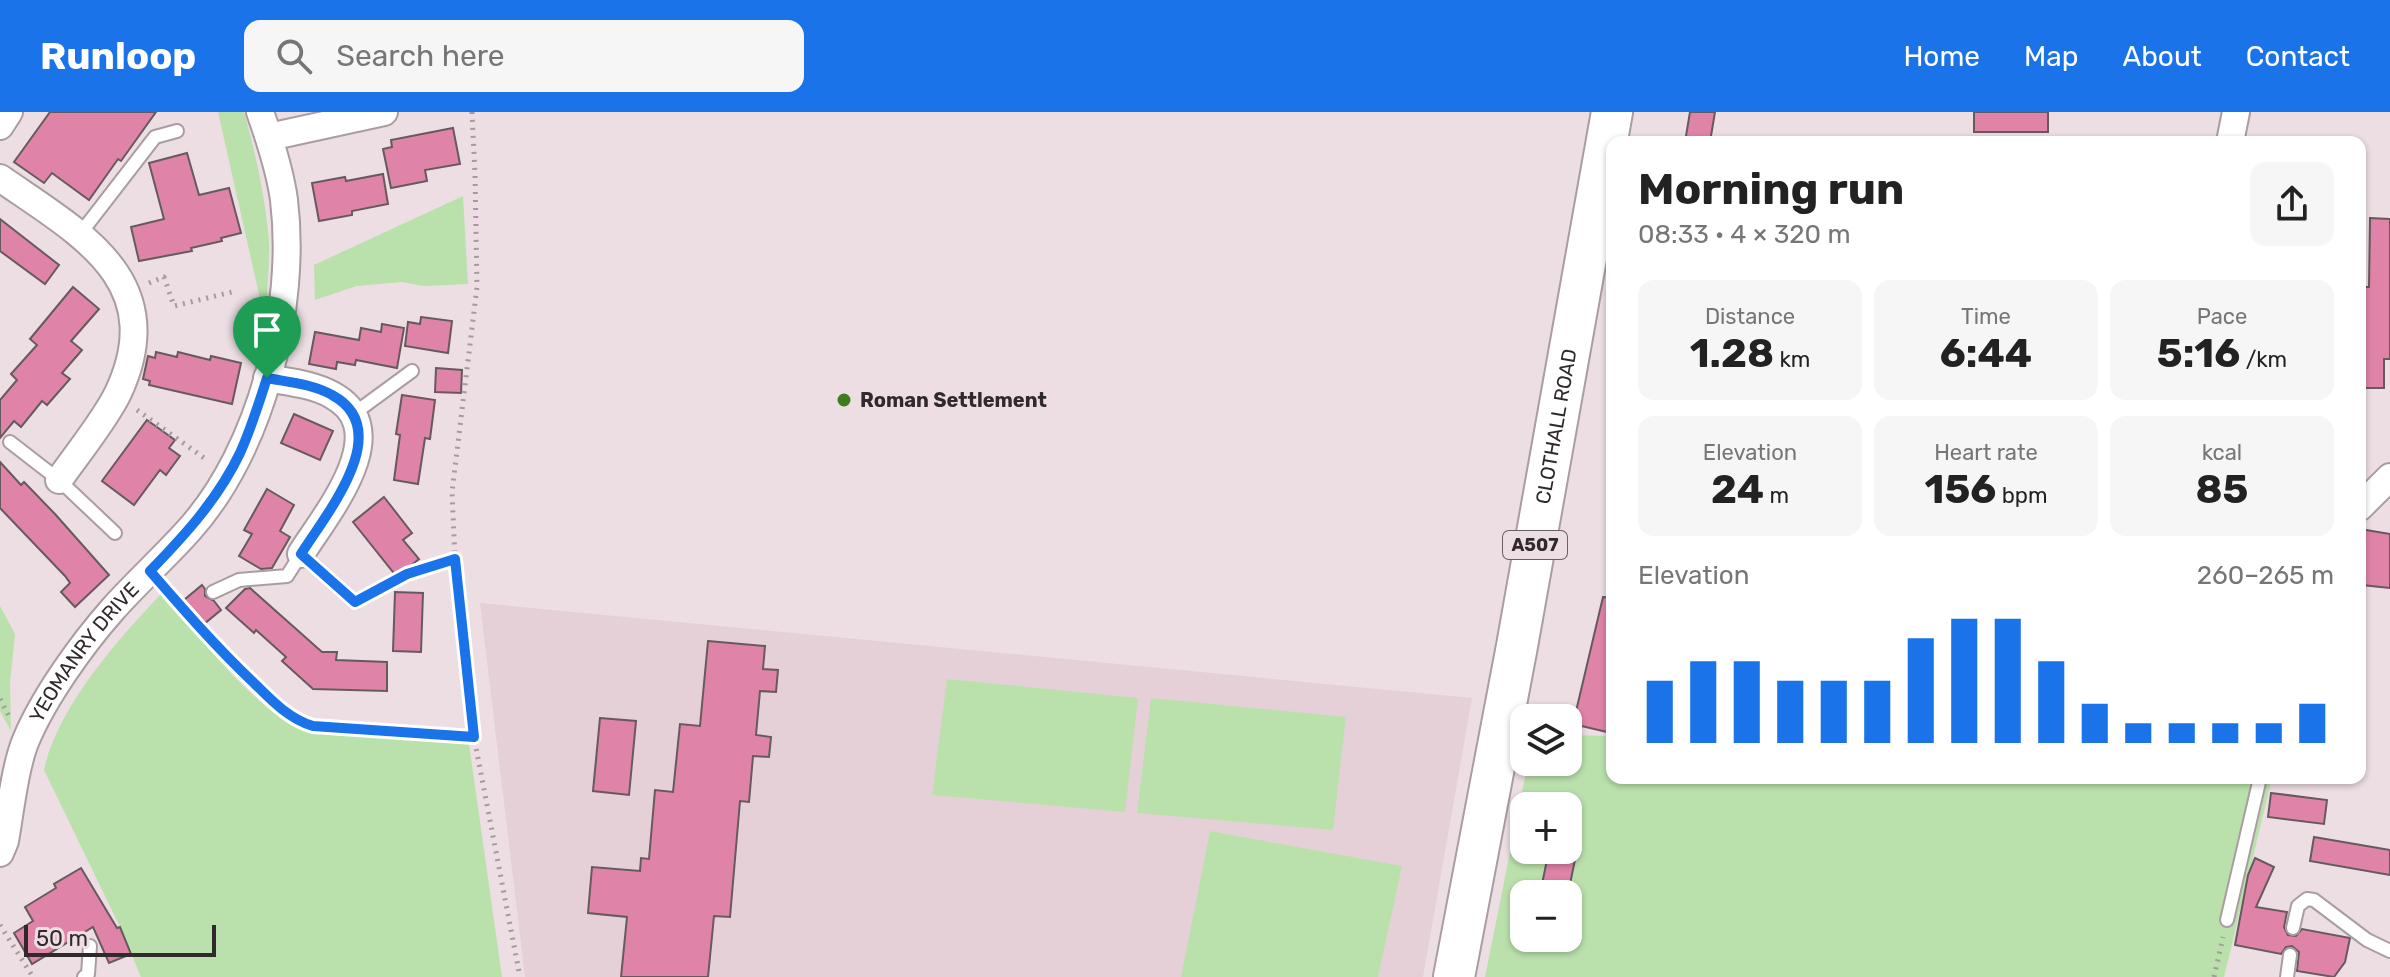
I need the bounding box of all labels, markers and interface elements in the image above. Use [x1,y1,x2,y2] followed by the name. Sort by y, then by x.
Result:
[244,20,804,92] search box
[40,33,196,79] text: Runloop
[272,34,316,78] icon: search
[336,38,505,74] text: Search here
[1903,40,1980,73] text: Home
[2024,40,2078,73] text: Map
[2122,40,2202,73] text: About
[2246,40,2350,73] text: Contact
[2250,162,2334,246] button: share
[1638,163,1904,215] text: Morning run
[1638,219,1851,250] text: 08:33 · 4 × 320 m
[233,296,301,378] pin
[1705,303,1795,330] text: Distance
[1961,303,2011,330] text: Time
[2197,303,2247,330] text: Pace
[245,308,289,352] icon: arrive
[1690,330,1774,377] text: 1.28
[1940,330,2032,377] text: 6:44
[2157,330,2240,377] text: 5:16
[1774,346,1810,373] text: km
[2240,346,2287,373] text: /km
[1530,347,1582,506] street label: CLOTHALL ROAD
[860,388,1047,412] place label: Roman Settlement
[835,391,853,409] marker: Roman Settlement
[1703,439,1797,466] text: Elevation
[1934,439,2038,466] text: Heart rate
[2202,439,2242,466] text: kcal
[1711,466,1764,513] text: 24
[1925,466,1996,513] text: 156
[2196,466,2248,513] text: 85
[1764,482,1789,509] text: m
[1996,482,2047,509] text: bpm
[1503,531,1567,559] road number: A507
[1638,560,1749,591] text: Elevation
[2197,560,2334,591] text: 260–265 m
[24,577,144,727] street label: YEOMANRY DRIVE
[1510,704,1582,952] map controls
[1510,704,1582,776] button: layers
[1510,792,1582,864] button: +
[1510,880,1582,952] button: −
[24,921,216,957] scale bar
[36,925,88,952] text: 50 m

